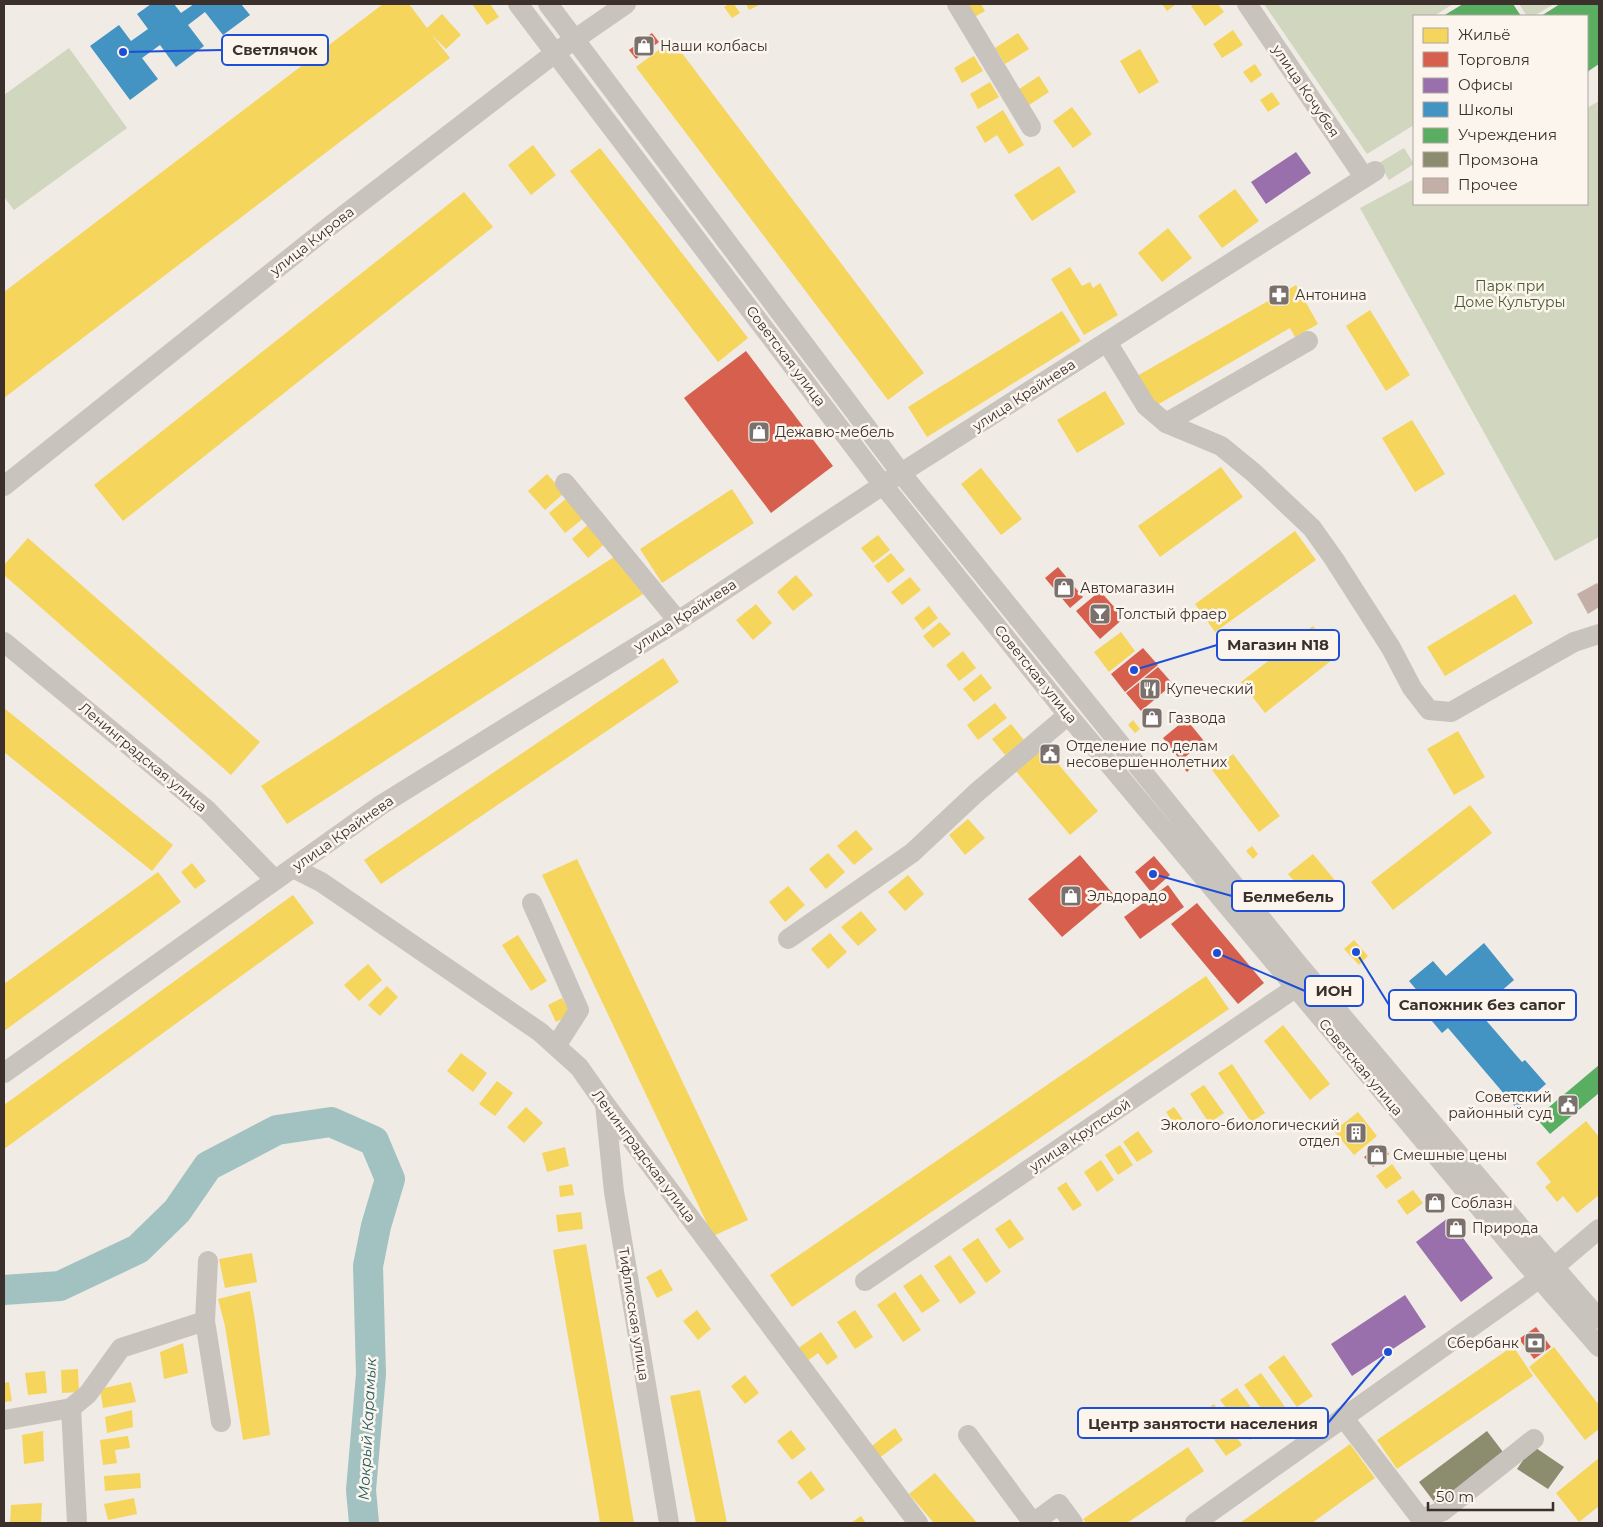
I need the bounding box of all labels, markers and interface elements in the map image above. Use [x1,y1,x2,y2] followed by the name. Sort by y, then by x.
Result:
[1413,15,1588,205] legend
[1458,25,1511,44] text: Жильё
[632,34,656,58] shop icon: Наши колбасы
[222,35,328,65] callout: Светлячок
[660,37,768,55] place label: Наши колбасы
[232,40,318,59] text: Светлячок
[1268,40,1344,141] street label: улица Кочубея
[1458,50,1530,69] text: Торговля
[1458,75,1513,94] text: Офисы
[1458,100,1514,119] text: Школы
[1458,125,1557,144] text: Учреждения
[1458,150,1538,169] text: Промзона
[1458,175,1518,194] text: Прочее
[266,203,358,280] street label: улица Кирова
[1454,277,1566,311] park label: Парк при Доме Культуры
[1267,283,1291,307] pharmacy icon: Антонина
[1295,286,1367,304] place label: Антонина
[742,302,830,410] street label: Советская улица
[968,355,1079,436] street label: улица Крайнева
[747,420,771,444] shop icon: Дежавю-мебель
[775,423,894,441] place label: Дежавю-мебель
[629,575,740,656] street label: улица Крайнева
[1052,576,1076,600] shop icon: Автомагазин
[1080,579,1175,597] place label: Автомагазин
[1088,602,1112,626] bar icon: Толстый фраер
[1116,605,1227,623] place label: Толстый фраер
[991,621,1081,727] street label: Советская улица
[1217,630,1339,660] callout: Магазин N18
[1227,635,1329,654] text: Магазин N18
[1138,677,1162,701] restaurant icon: Купеческий
[1166,680,1254,698] place label: Купеческий
[75,698,211,816] street label: Ленинградская улица
[1140,706,1164,730] shop icon: Газвода
[1168,709,1226,727] place label: Газвода
[1066,737,1228,771] place label: Отделение по делам несовершеннолетних
[1038,742,1062,766] public building icon: Отделение по делам несовершеннолетних
[288,791,397,875] street label: улица Крайнева
[1232,881,1344,911] callout: Белмебель
[1059,884,1083,908] shop icon: Эльдорадо
[1087,887,1167,905] place label: Эльдорадо
[1242,887,1334,906] text: Белмебель
[1305,976,1363,1006] callout: ИОН
[1315,981,1353,1000] text: ИОН
[1389,990,1576,1020] callout: Сапожник без сапог
[1399,995,1566,1014] text: Сапожник без сапог
[1315,1015,1407,1119] street label: Советская улица
[588,1086,700,1226] street label: Ленинградская улица
[1448,1088,1552,1122] place label: Советский районный суд
[1556,1093,1580,1117] public building icon: Советский районный суд
[1025,1095,1134,1176] street label: улица Крупской
[1161,1116,1340,1150] place label: Эколого-биологический отдел
[1344,1121,1368,1145] building icon: Эколого-биологический отдел
[1365,1143,1389,1167] shop icon: Смешные цены
[1393,1146,1507,1164] place label: Смешные цены
[1423,1191,1447,1215] shop icon: Соблазн
[1451,1194,1513,1212] place label: Соблазн
[1444,1216,1468,1240] shop icon: Природа
[1472,1219,1539,1237] place label: Природа
[615,1246,653,1382] street label: Тифлисская улица
[1523,1331,1547,1355] bank icon: Сбербанк
[1447,1334,1519,1352] place label: Сбербанк
[354,1356,380,1501] water label: Мокрый Карамык
[1078,1408,1328,1438] callout: Центр занятости населения
[1088,1414,1318,1433] text: Центр занятости населения
[1428,1480,1553,1512] scale bar
[1436,1487,1474,1506] text: 50 m

